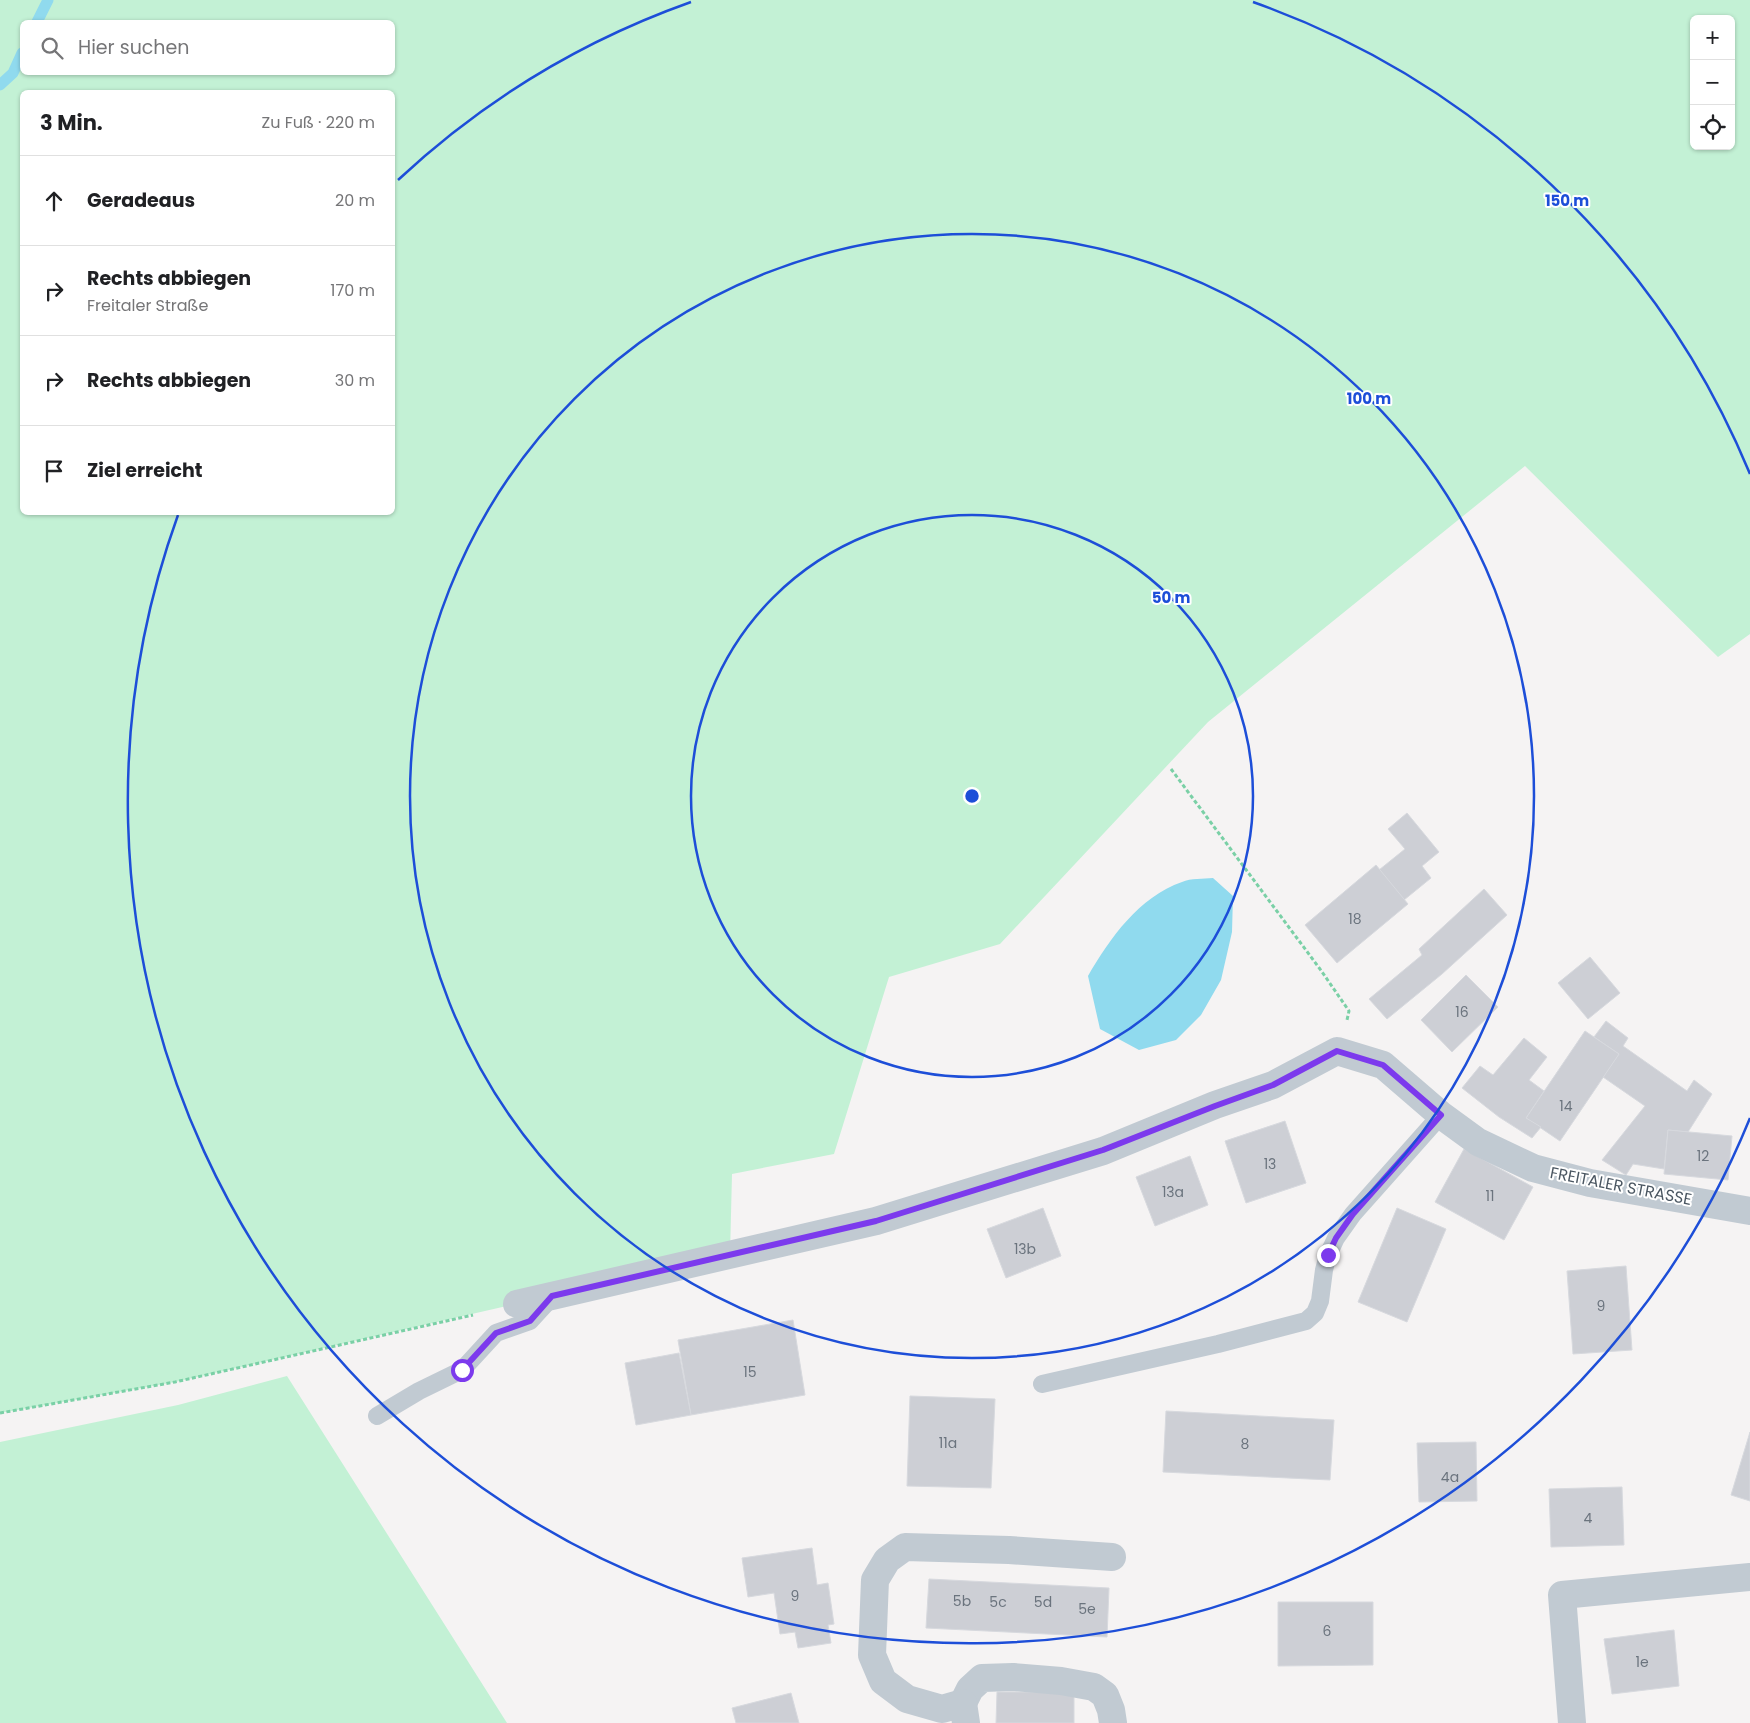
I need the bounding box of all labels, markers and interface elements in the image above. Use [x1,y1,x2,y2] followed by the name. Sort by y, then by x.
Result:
[1690,15,1735,150] map controls
[1690,15,1735,60] button: +
[20,20,395,75] search box
[38,34,66,62] icon: search
[78,34,189,61] text: Hier suchen
[1690,60,1735,105] button: −
[1690,105,1735,150] button: locate
[40,108,103,137] text: 3 Min.
[261,111,375,134] text: Zu Fuß · 220 m
[40,187,68,215] icon: ahead
[87,187,195,214] text: Geradeaus
[335,189,375,212] text: 20 m
[1545,190,1589,211] text: 150 m
[87,265,251,292] text: Rechts abbiegen
[40,277,68,305] icon: right
[330,279,375,302] text: 170 m
[87,294,208,317] text: Freitaler Straße
[40,367,68,395] icon: right
[87,367,251,394] text: Rechts abbiegen
[335,369,375,392] text: 30 m
[1347,388,1391,409] text: 100 m
[40,457,68,485] icon: arrive
[87,457,203,484] text: Ziel erreicht
[1152,587,1190,608] text: 50 m
[963,787,981,805] centre of rings
[1348,909,1362,929] house number: 18
[1455,1002,1469,1022] house number: 16
[1559,1096,1573,1116] house number: 14
[1697,1146,1709,1166] house number: 12
[1264,1154,1276,1174] house number: 13
[1548,1161,1694,1211] street label: FREITALER STRASSE
[1162,1182,1184,1202] house number: 13a
[1486,1186,1494,1206] house number: 11
[1014,1239,1036,1259] house number: 13b
[1317,1244,1340,1267] route end
[1597,1296,1605,1316] house number: 9
[451,1359,474,1382] route start
[743,1362,757,1382] house number: 15
[939,1433,957,1453] house number: 11a
[1241,1434,1250,1454] house number: 8
[1441,1467,1459,1487] house number: 4a
[1584,1508,1593,1528] house number: 4
[791,1586,799,1606] house number: 9
[953,1591,971,1611] house number: 5b
[989,1592,1007,1612] house number: 5c
[1034,1592,1052,1612] house number: 5d
[1078,1599,1096,1619] house number: 5e
[1323,1621,1332,1641] house number: 6
[1635,1652,1649,1672] house number: 1e

